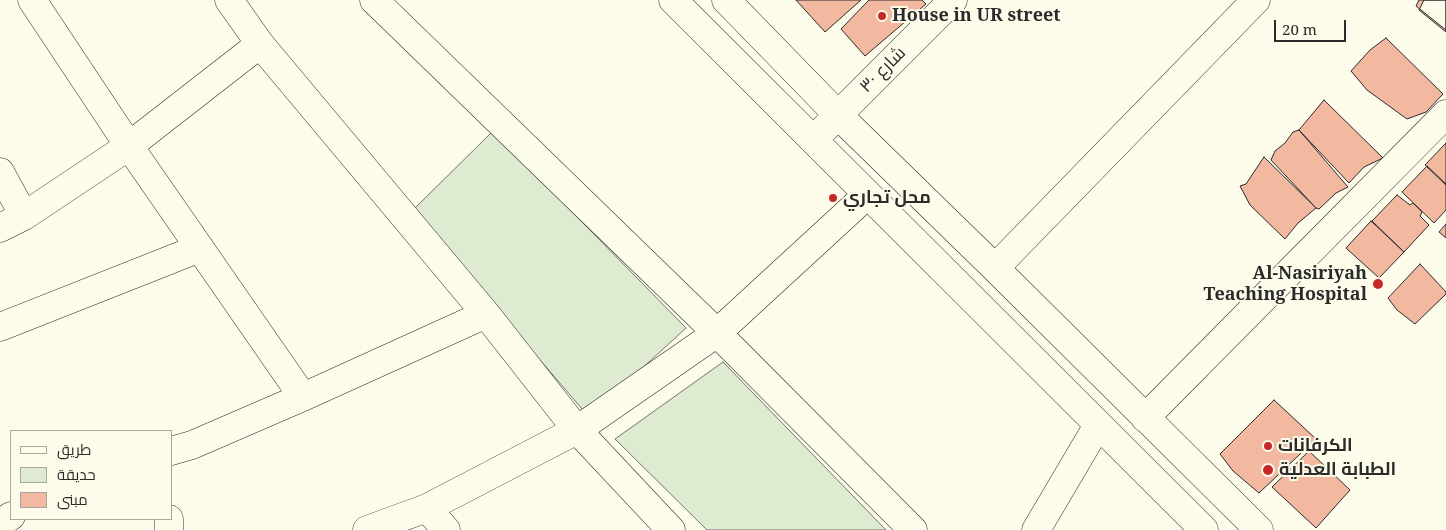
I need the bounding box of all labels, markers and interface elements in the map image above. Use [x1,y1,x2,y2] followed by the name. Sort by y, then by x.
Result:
[892,5,1061,27] place label: House in UR street
[876,10,888,22] marker: House in UR street
[1276,10,1348,42] scale bar
[1282,19,1317,39] text: 20 m
[855,42,911,98] street label: شارع ٣٠
[843,187,931,209] place label: محل تجاري
[827,192,839,204] marker: محل تجاري
[1203,263,1367,306] place label: Al-Nasiriyah Teaching Hospital
[1371,277,1385,291] marker: Al-Nasiriyah Teaching Hospital
[10,430,172,520] legend
[1278,435,1353,457] place label: الكرفانات
[57,439,91,459] text: طريق
[1262,440,1274,452] marker: الكرفانات
[1279,459,1396,481] place label: الطبابة العدلية
[1261,463,1275,477] marker: الطبابة العدلية
[57,464,96,484] text: حديقة
[57,489,88,509] text: مبنى

